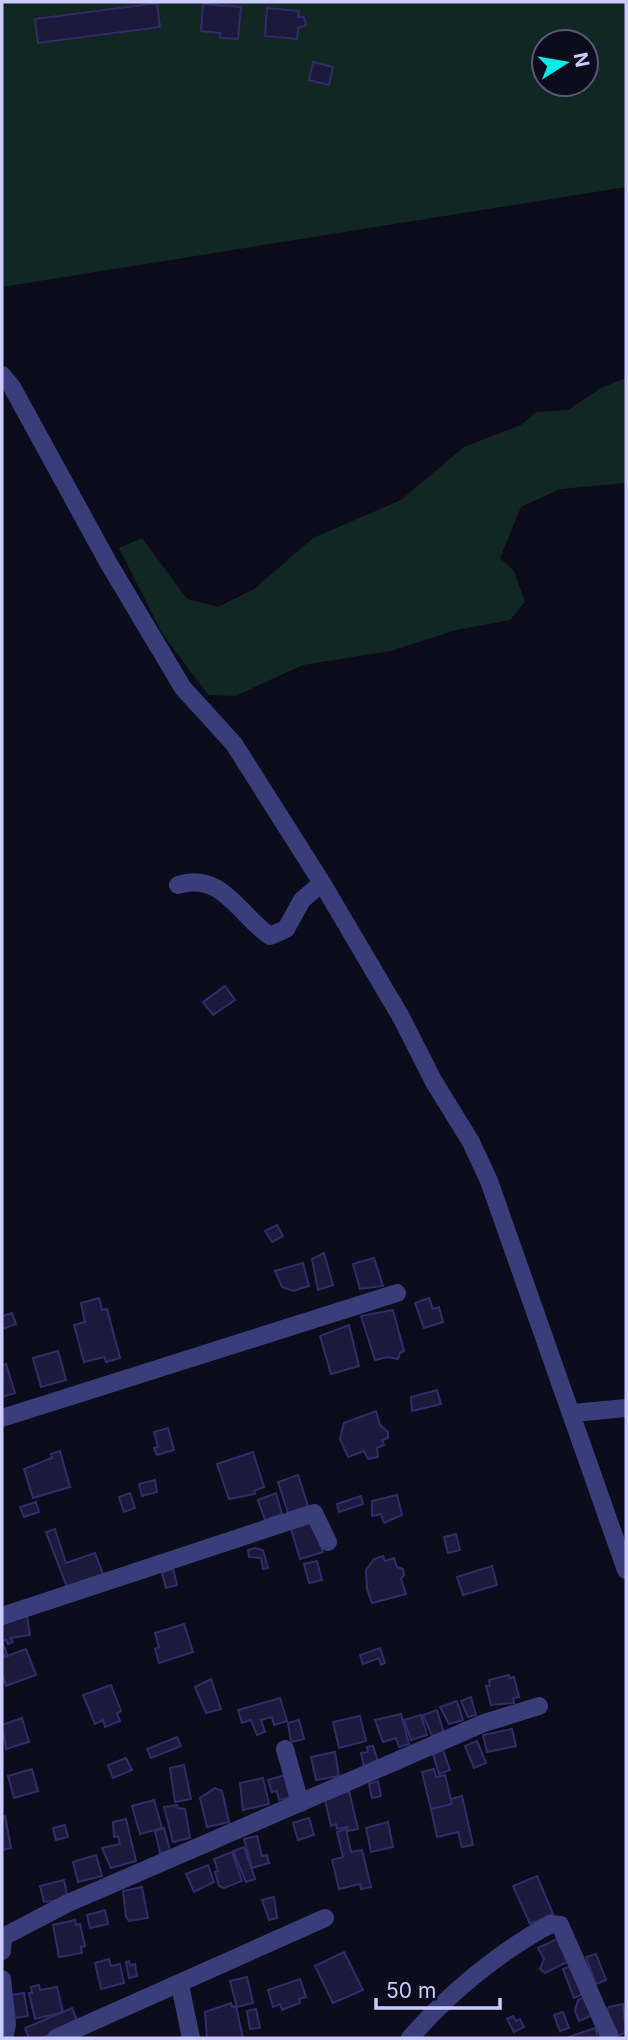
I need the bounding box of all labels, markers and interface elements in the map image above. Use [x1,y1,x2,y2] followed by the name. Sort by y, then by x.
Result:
[530,28,600,98] north arrow
[569,51,594,69] text: N
[376,1966,500,2010] scale bar
[386,1978,436,2003] text: 50 m

